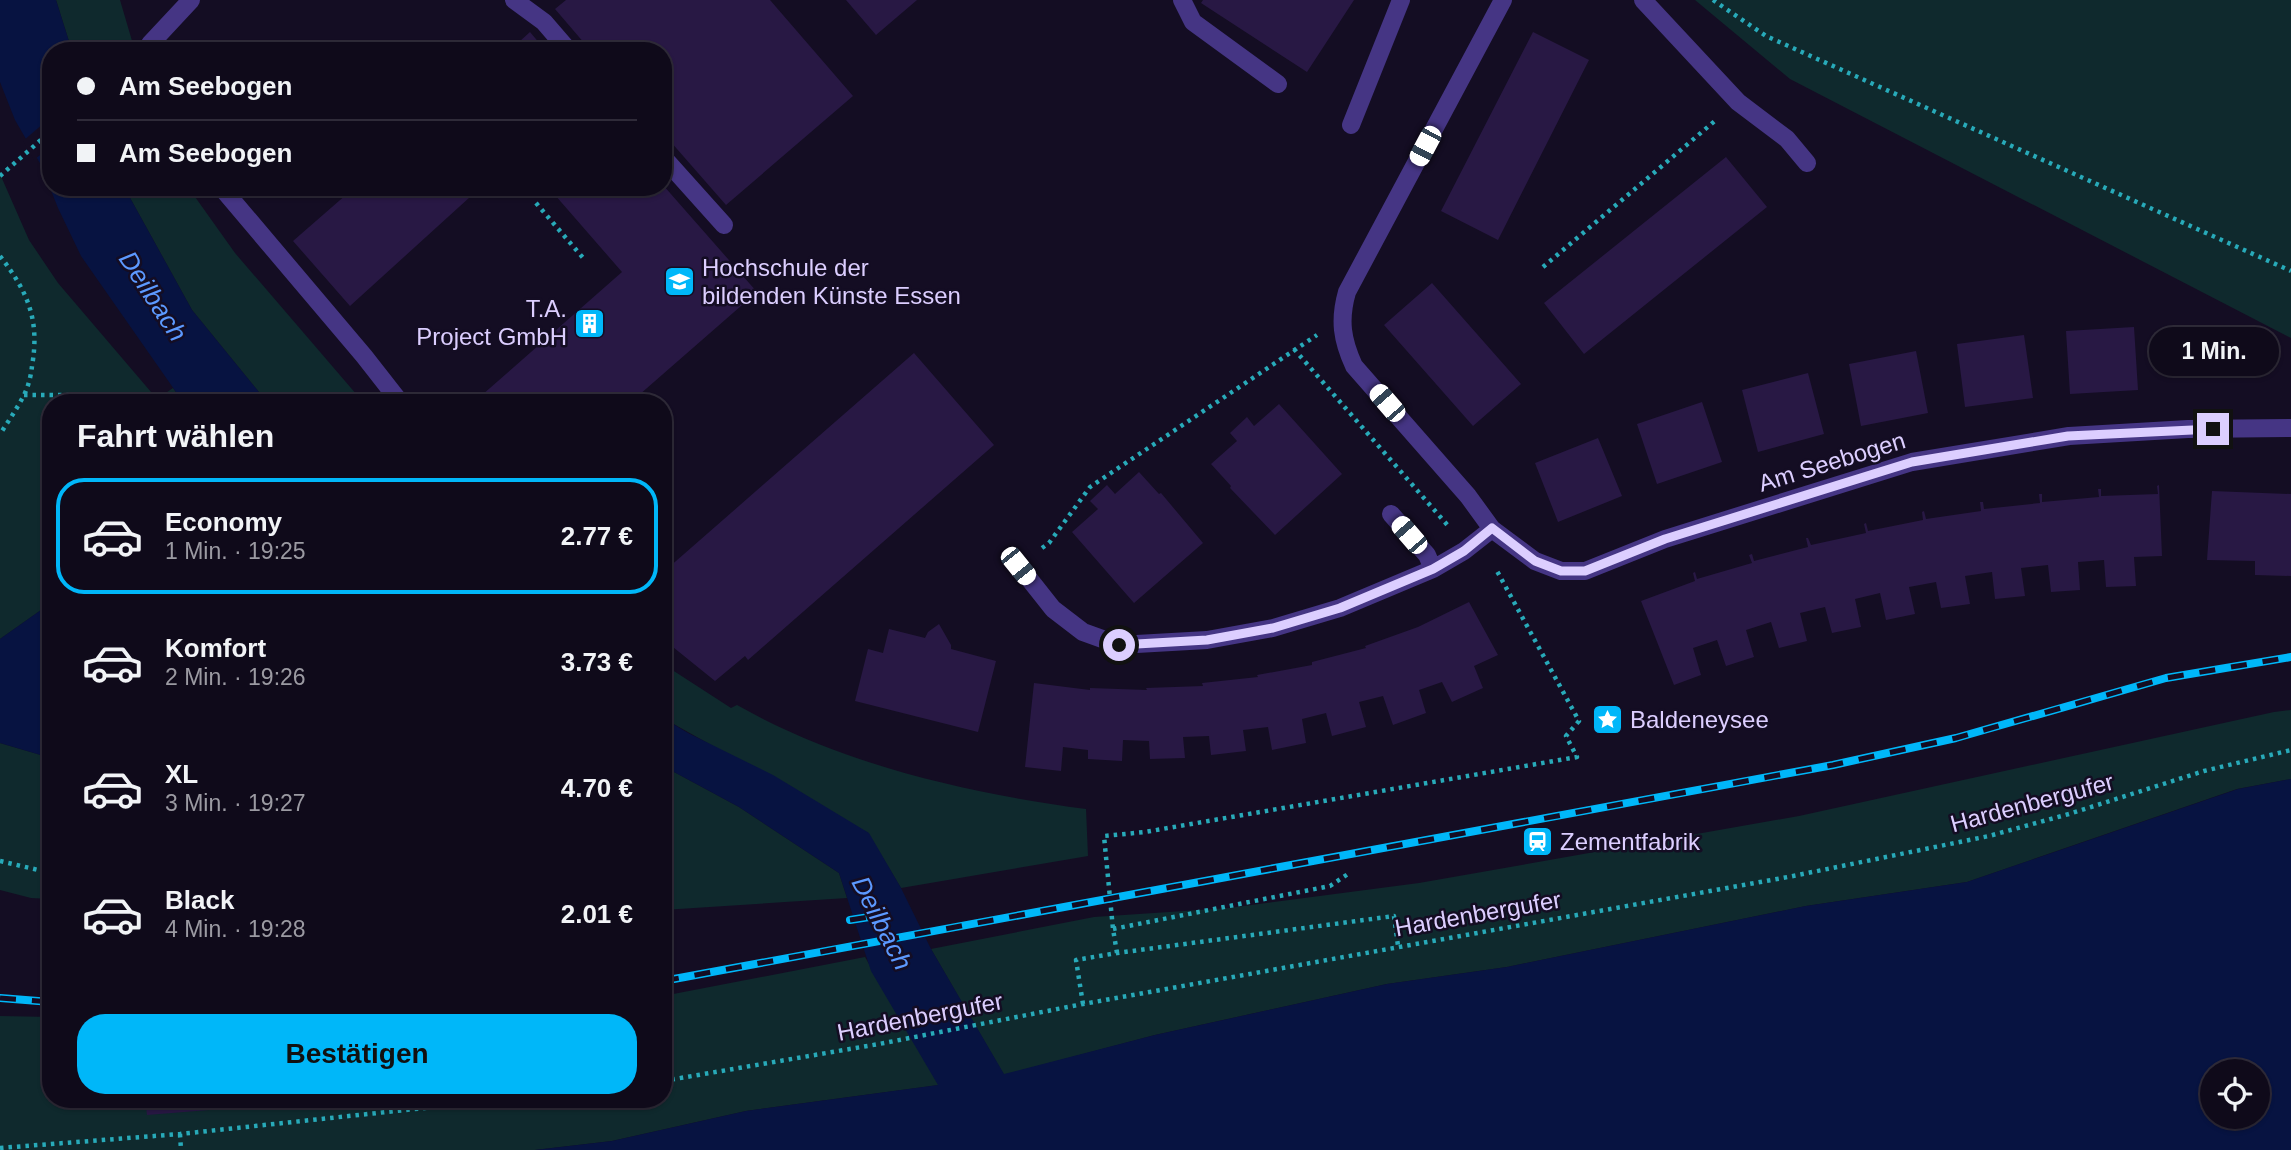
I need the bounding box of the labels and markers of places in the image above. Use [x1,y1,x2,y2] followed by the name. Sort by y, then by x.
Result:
[702,254,961,309] place label: Hochschule der bildenden Künste Essen
[662,265,696,299] school or university icon: Hochschule der bildenden Künste Essen
[416,295,567,350] place label: T.A. Project GmbH
[573,306,607,340] building icon: T.A. Project GmbH
[1590,703,1624,737] place icon: Baldeneysee
[1630,706,1769,733] place label: Baldeneysee
[1520,825,1554,859] station icon: Zementfabrik
[1560,828,1701,855] place label: Zementfabrik

